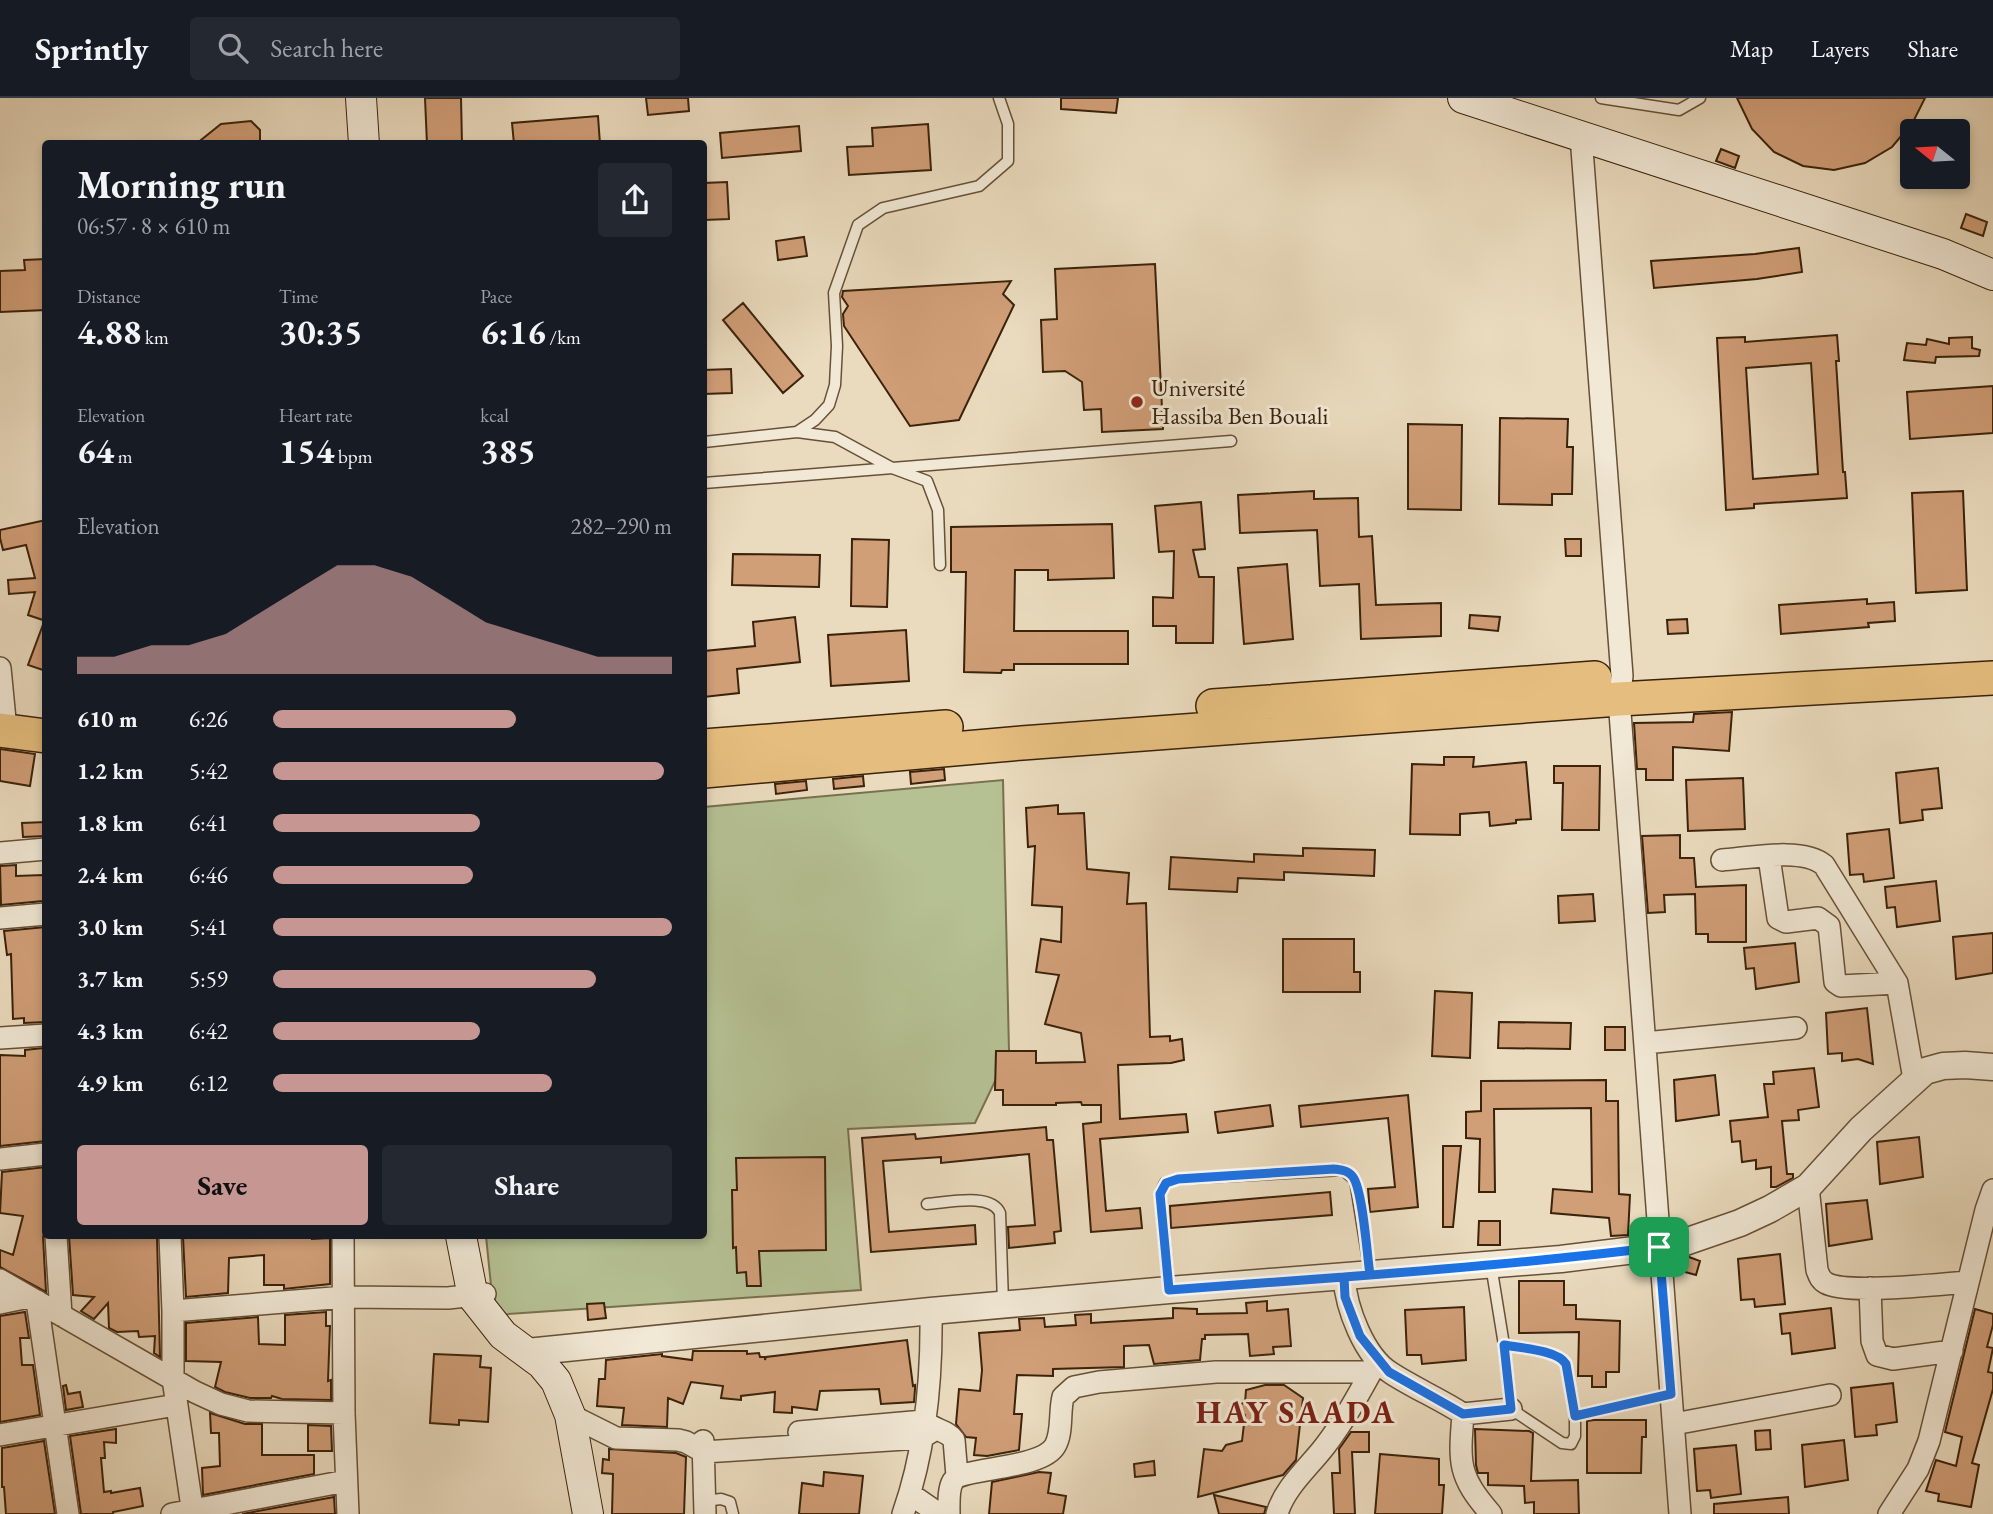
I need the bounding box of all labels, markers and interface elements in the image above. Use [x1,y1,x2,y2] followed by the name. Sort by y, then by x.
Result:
[190,17,680,80] search box
[35,27,148,70] text: Sprintly
[214,29,252,67] icon: search
[270,31,383,65] text: Search here
[1730,33,1773,64] text: Map
[1811,33,1870,64] text: Layers
[1908,33,1958,64] text: Share
[1900,119,1970,189] north arrow
[1900,119,1970,189] map controls
[77,160,286,209] text: Morning run
[598,163,672,237] button: share
[77,211,230,241] text: 06:57 · 8 × 610 m
[77,284,140,309] text: Distance
[279,284,318,309] text: Time
[480,284,512,309] text: Pace
[77,309,141,354] text: 4.88
[279,309,363,354] text: 30:35
[480,309,546,354] text: 6:16
[141,325,169,350] text: km
[546,325,581,350] text: /km
[1151,372,1329,431] place label: Université Hassiba Ben Bouali
[1129,394,1145,410] marker: Université Hassiba Ben Bouali
[77,403,145,428] text: Elevation
[279,403,352,428] text: Heart rate
[480,403,509,428] text: kcal
[77,428,114,473] text: 64
[279,428,334,473] text: 154
[480,428,536,473] text: 385
[114,444,133,469] text: m
[334,444,372,469] text: bpm
[77,511,160,541] text: Elevation
[571,511,672,541] text: 282–290 m
[77,704,138,734] text: 610 m
[189,704,228,734] text: 6:26
[77,756,144,786] text: 1.2 km
[189,756,228,786] text: 5:42
[77,808,144,838] text: 1.8 km
[189,808,228,838] text: 6:41
[77,860,144,890] text: 2.4 km
[189,860,228,890] text: 6:46
[77,912,144,942] text: 3.0 km
[189,912,228,942] text: 5:41
[77,964,144,994] text: 3.7 km
[189,964,228,994] text: 5:59
[77,1016,144,1046] text: 4.3 km
[189,1016,228,1046] text: 6:42
[77,1068,144,1098] text: 4.9 km
[189,1068,228,1098] text: 6:12
[77,1145,368,1225] button: Save
[382,1145,672,1225] button: Share
[1629,1217,1689,1277] pin
[1640,1228,1678,1266] icon: arrive
[1196,1391,1396,1433] district label: HAY SAADA

